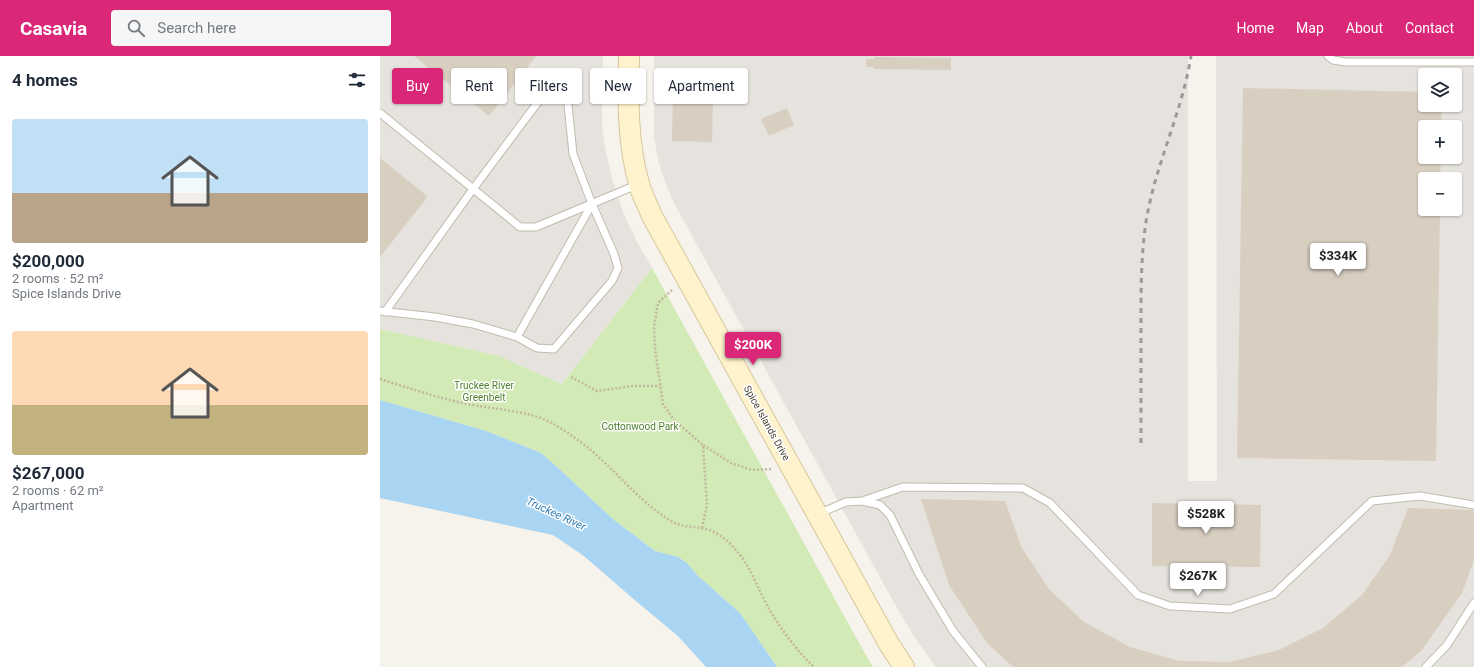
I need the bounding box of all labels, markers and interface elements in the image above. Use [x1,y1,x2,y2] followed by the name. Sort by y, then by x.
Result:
[111,10,391,46] search box
[20,17,87,40] text: Casavia
[125,17,147,39] icon: search
[157,19,236,37] text: Search here
[1236,20,1274,36] text: Home
[1296,20,1324,36] text: Map
[1346,20,1383,36] text: About
[1405,20,1454,36] text: Contact
[392,68,443,104] chip: Buy
[451,68,507,104] chip: Rent
[515,68,582,104] chip: Filters
[590,68,646,104] chip: New
[654,68,748,104] chip: Apartment
[1418,68,1462,216] map controls
[1418,68,1462,112] button: layers
[346,69,368,91] icon: filters
[12,70,78,90] text: 4 homes
[1418,120,1462,164] button: +
[154,145,226,217] icon: home
[1418,172,1462,216] button: −
[1310,243,1366,277] pin: $334K
[1319,248,1357,263] text: $334K
[12,251,84,271] text: $200,000
[12,271,104,286] text: 2 rooms · 52 m²
[12,286,121,301] text: Spice Islands Drive
[725,332,781,366] pin: $200K
[734,337,772,352] text: $200K
[154,357,226,429] icon: home
[454,380,515,403] park label: Truckee River Greenbelt
[742,384,792,462] street label: Spice Islands Drive
[601,421,679,432] park label: Cottonwood Park
[12,463,84,483] text: $267,000
[12,483,104,498] text: 2 rooms · 62 m²
[524,495,588,534] water label: Truckee River
[12,498,74,513] text: Apartment
[1178,501,1234,535] pin: $528K
[1187,506,1225,521] text: $528K
[1170,563,1226,597] pin: $267K
[1179,568,1217,583] text: $267K

